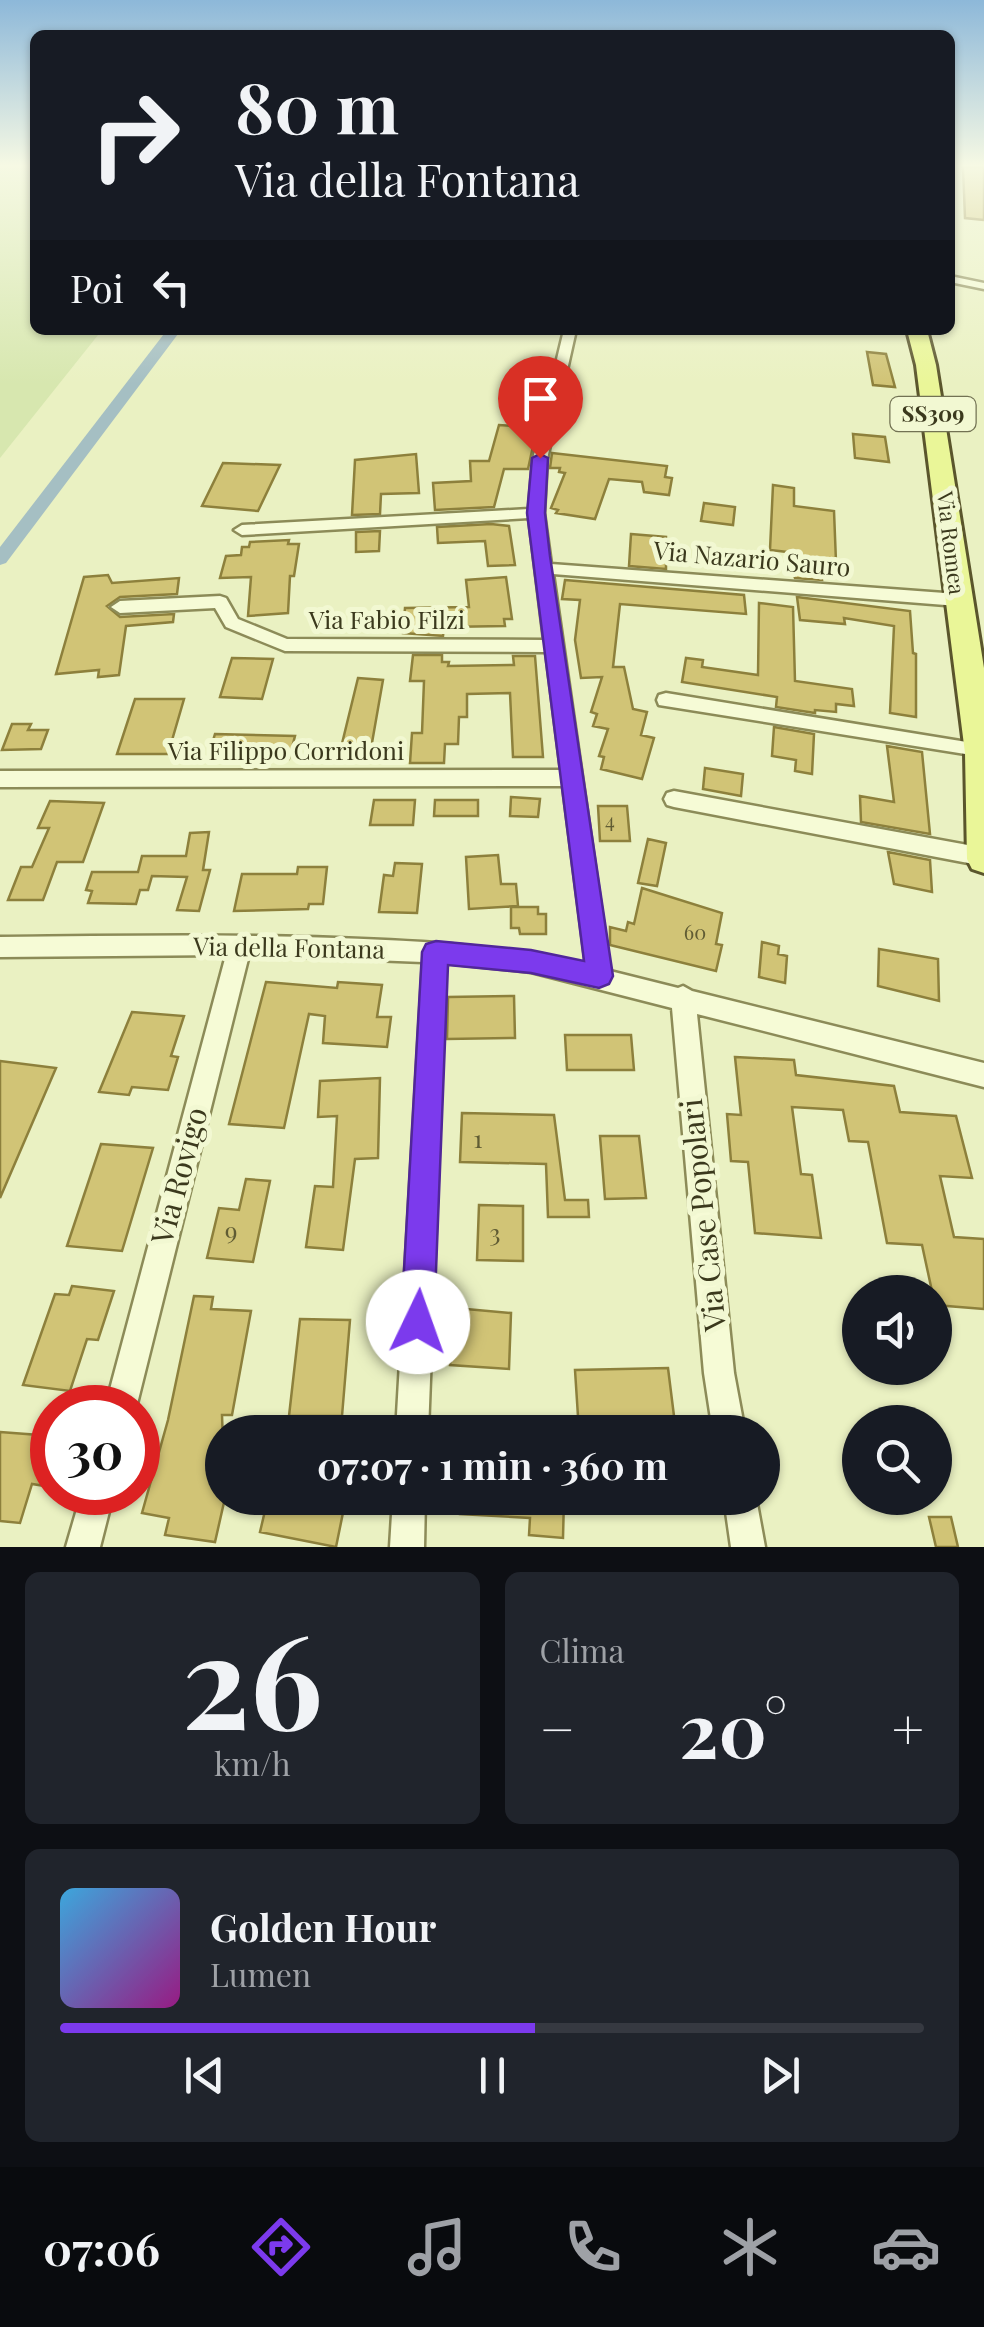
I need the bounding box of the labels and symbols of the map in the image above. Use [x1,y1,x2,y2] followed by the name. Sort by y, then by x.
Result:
[498,356,583,459] pin
[890,397,976,431] road number: SS309
[931,489,973,596] street label: Via Romea
[651,532,852,583] street label: Via Nazario Sauro
[308,602,465,635] street label: Via Fabio Filzi
[167,733,404,766] street label: Via Filippo Corridoni
[605,806,615,833] house number: 4
[684,918,706,945] house number: 60
[192,928,386,965] street label: Via della Fontana
[670,1097,734,1334] street label: Via Case Popolari
[140,1103,216,1249] street label: Via Rovigo
[473,1121,483,1154] house number: 1
[225,1213,237,1246] house number: 9
[489,1215,501,1248] house number: 3
[366,1270,470,1374] position arrow
[30,1385,160,1515] speed limit sign: 30

